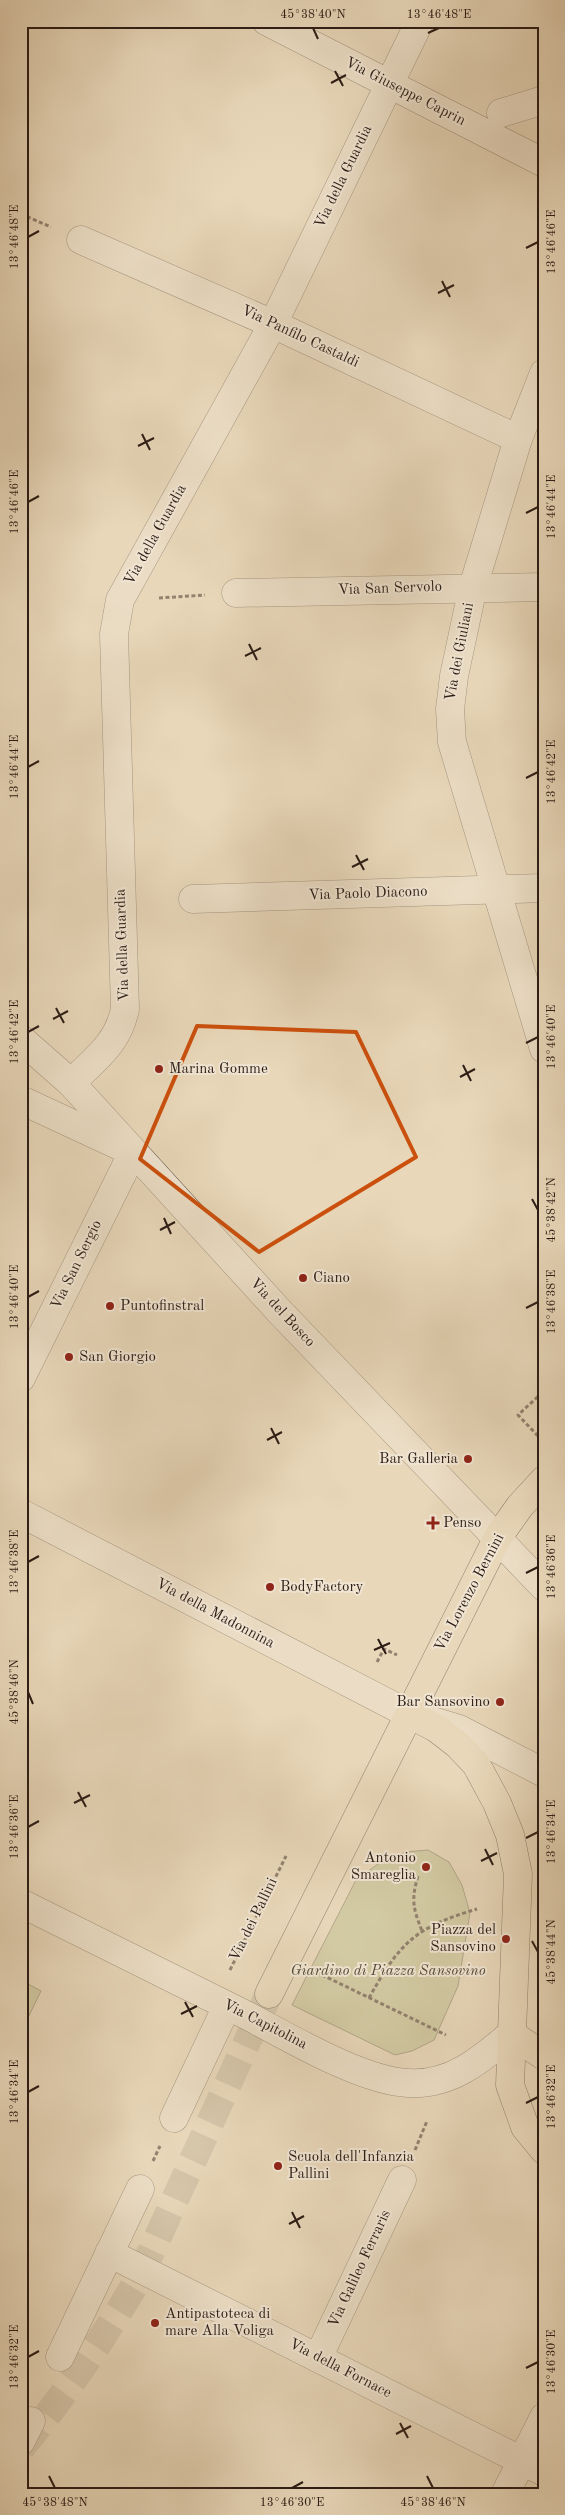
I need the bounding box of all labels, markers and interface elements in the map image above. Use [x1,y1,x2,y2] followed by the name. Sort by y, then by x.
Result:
[280,8,346,21] text: 45°38'40"N
[407,9,471,21] text: 13°46'48"E
[342,55,468,129] street label: Via Giuseppe Caprin
[313,123,376,231] street label: Via della Guardia
[9,205,21,269] text: 13°46'48"E
[546,210,558,274] text: 13°46'46"E
[239,303,361,371] street label: Via Panfilo Castaldi
[9,470,21,534] text: 13°46'46"E
[546,475,558,539] text: 13°46'44"E
[122,482,190,588] street label: Via della Guardia
[338,580,442,598] street label: Via San Servolo
[443,601,477,703] street label: Via dei Giuliani
[9,735,21,799] text: 13°46'44"E
[546,740,558,804] text: 13°46'42"E
[308,884,428,904] street label: Via Paolo Diacono
[114,888,132,1002] street label: Via della Guardia
[9,1000,21,1064] text: 13°46'42"E
[546,1005,558,1069] text: 13°46'40"E
[169,1062,268,1077] place label: Marina Gomme
[153,1063,165,1075] marker: Marina Gomme
[545,1177,558,1243] text: 45°38'42"N
[49,1218,105,1312] street label: Via San Sergio
[9,1265,21,1329] text: 13°46'40"E
[546,1270,558,1334] text: 13°46'38"E
[313,1271,350,1286] place label: Ciano
[297,1272,309,1284] marker: Ciano
[247,1276,317,1350] street label: Via del Bosco
[120,1299,204,1314] place label: Puntofinstral
[104,1300,116,1312] marker: Puntofinstral
[79,1350,156,1365] place label: San Giorgio
[63,1351,75,1363] marker: San Giorgio
[379,1452,459,1467] place label: Bar Galleria
[462,1453,474,1465] marker: Bar Galleria
[443,1516,481,1531] place label: Penso
[427,1517,439,1529] marker: Penso
[9,1530,21,1594] text: 13°46'38"E
[433,1532,507,1654] street label: Via Lorenzo Bernini
[546,1535,558,1599] text: 13°46'36"E
[153,1576,277,1652] street label: Via della Madonnina
[280,1580,364,1595] place label: BodyFactory
[264,1581,276,1593] marker: BodyFactory
[8,1659,21,1725] text: 45°38'46"N
[396,1695,490,1710] place label: Bar Sansovino
[494,1696,506,1708] marker: Bar Sansovino
[9,1795,21,1859] text: 13°46'36"E
[546,1800,558,1864] text: 13°46'34"E
[351,1851,417,1883] place label: Antonio Smareglia
[420,1861,432,1873] marker: Antonio Smareglia
[227,1876,281,1964] street label: Via dei Pallini
[545,1919,558,1985] text: 45°38'44"N
[430,1923,496,1955] place label: Piazza del Sansovino
[500,1933,512,1945] marker: Piazza del Sansovino
[290,1964,486,1979] park label: Giardino di Piazza Sansovino
[221,1997,310,2053] street label: Via Capitolina
[9,2060,21,2124] text: 13°46'34"E
[546,2065,558,2129] text: 13°46'32"E
[288,2150,415,2182] place label: Scuola dell'Infanzia Pallini
[272,2160,284,2172] marker: Scuola dell'Infanzia Pallini
[326,2208,394,2330] street label: Via Galileo Ferraris
[165,2307,275,2339] place label: Antipastoteca di mare Alla Voliga
[149,2317,161,2329] marker: Antipastoteca di mare Alla Voliga
[9,2325,21,2389] text: 13°46'32"E
[546,2330,558,2394] text: 13°46'30"E
[286,2337,394,2401] street label: Via della Fornace
[22,2496,88,2509] text: 45°38'48"N
[400,2496,466,2509] text: 45°38'46"N
[260,2497,324,2509] text: 13°46'30"E

